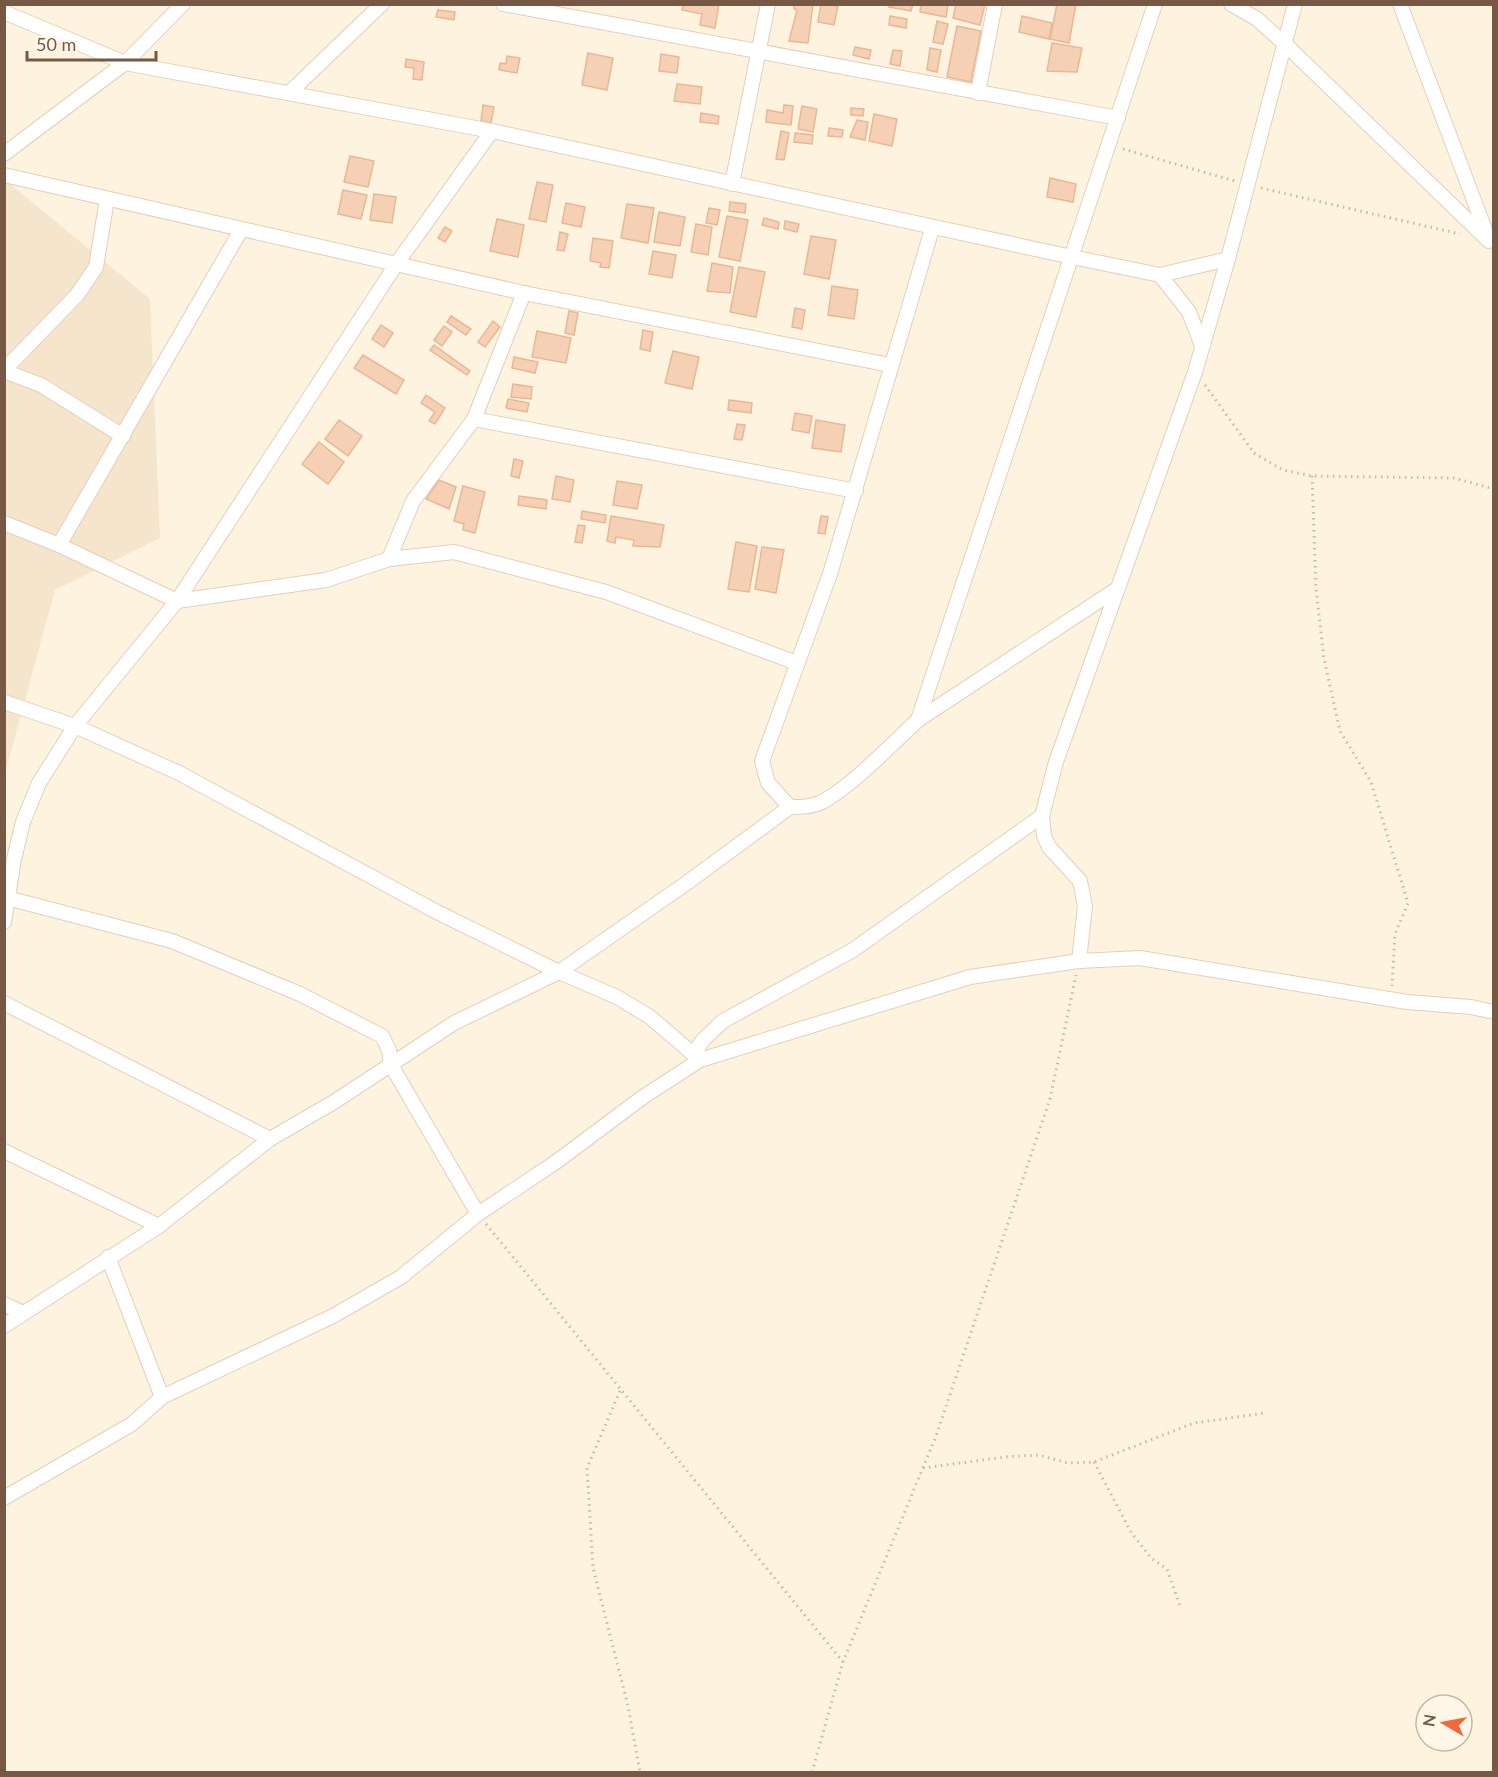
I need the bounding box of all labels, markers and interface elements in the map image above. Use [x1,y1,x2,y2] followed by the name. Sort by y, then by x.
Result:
[27,24,156,62] scale bar
[36,33,76,55] text: 50 m
[1414,1693,1474,1753] north arrow
[1418,1713,1439,1728] text: N

